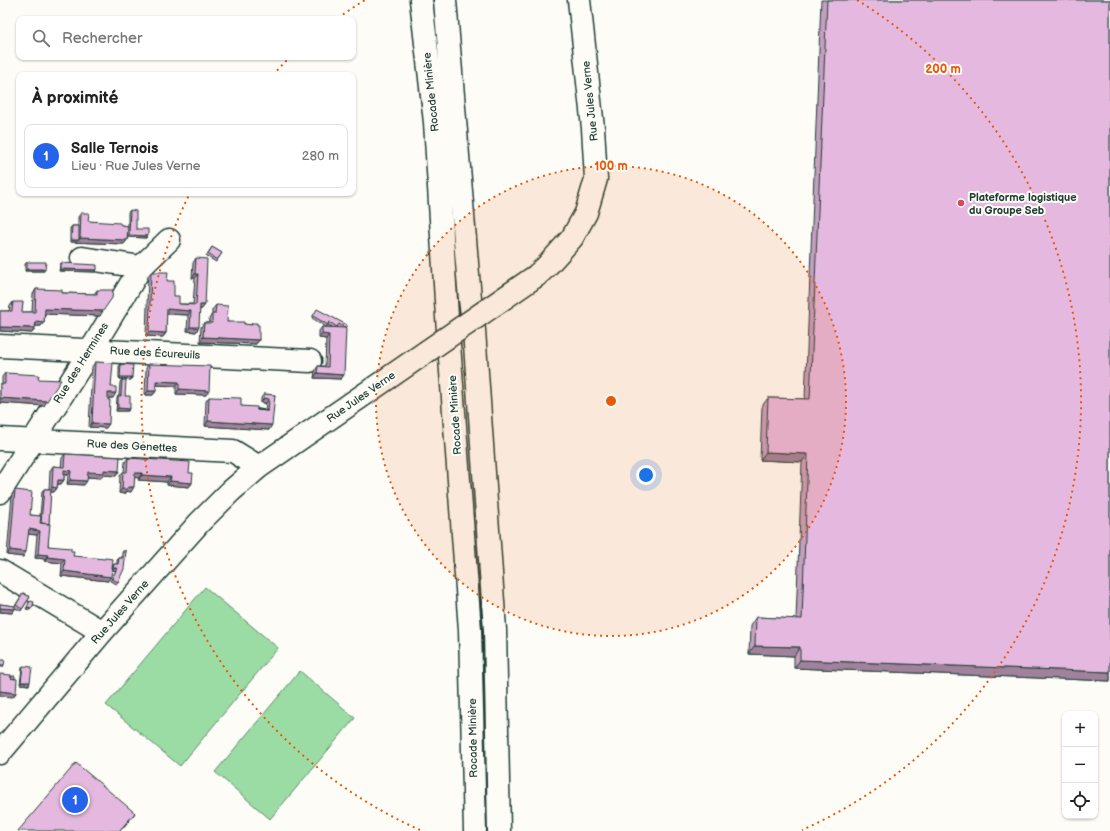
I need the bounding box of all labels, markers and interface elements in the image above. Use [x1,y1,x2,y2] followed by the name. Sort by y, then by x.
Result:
[16,16,356,60] search box
[30,27,52,49] icon: search
[62,29,142,48] text: Rechercher
[420,51,442,132] street label: Rocade Minière
[579,60,601,142] street label: Rue Jules Verne
[925,62,961,77] text: 200 m
[32,88,118,108] text: À proximité
[71,139,158,158] text: Salle Ternois
[43,148,49,164] text: 1
[302,148,339,164] text: 280 m
[71,158,201,174] text: Lieu · Rue Jules Verne
[594,159,628,174] text: 100 m
[969,191,1076,217] place label: Plateforme logistique du Groupe Seb
[956,198,966,208] marker: Plateforme logistique du Groupe Seb
[51,320,111,406] street label: Rue des Hermines
[109,343,201,362] street label: Rue des Écureuils
[324,368,398,426] street label: Rue Jules Verne
[446,374,464,455] street label: Rocade Minière
[604,394,618,408] centre of rings
[86,437,178,455] street label: Rue des Genettes
[636,465,656,485] your location
[89,577,152,647] street label: Rue Jules Verne
[466,698,480,778] street label: Rocade Minière
[1062,711,1098,819] map controls
[1062,711,1098,747] button: +
[1062,747,1098,783] button: −
[1062,783,1098,819] button: locate
[62,785,88,815] pin: 1

